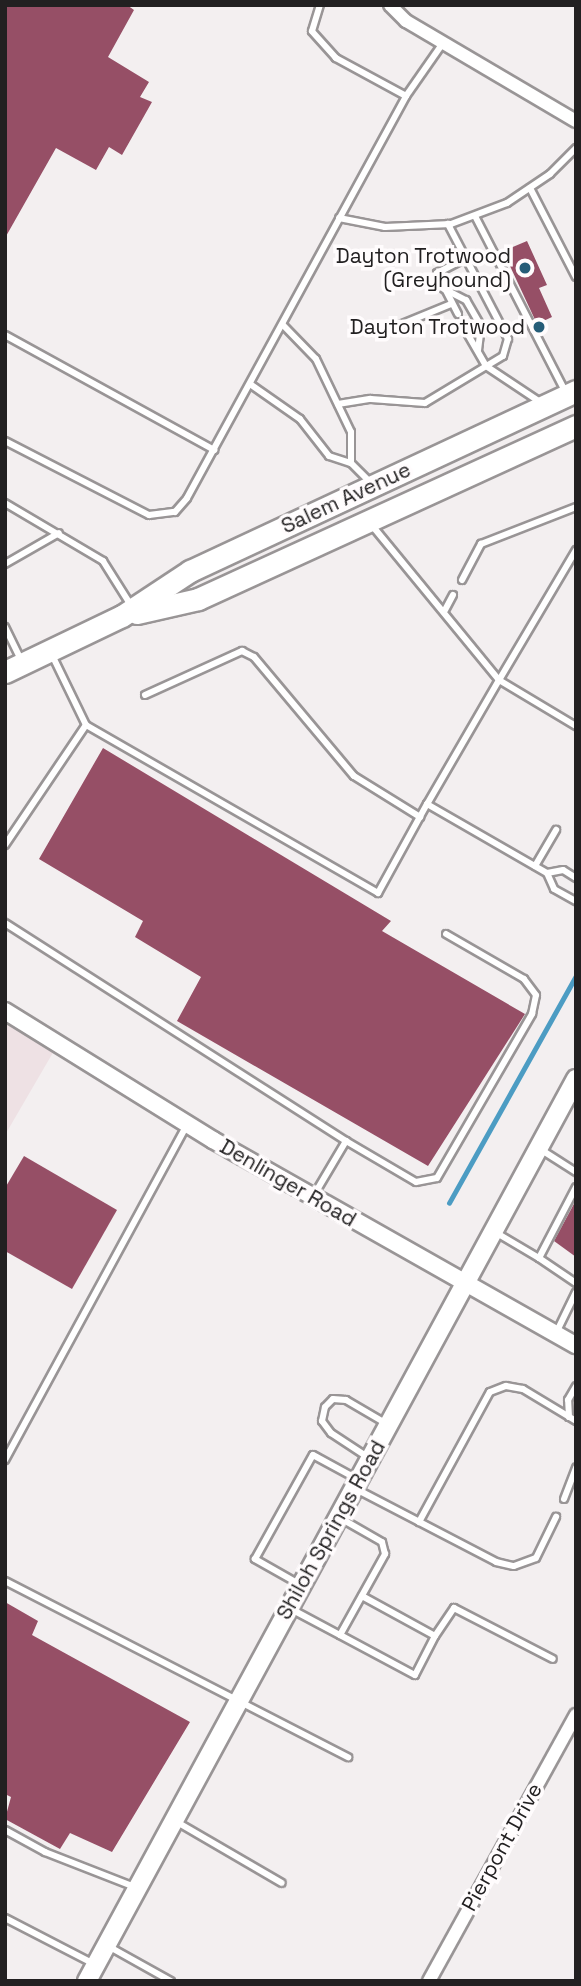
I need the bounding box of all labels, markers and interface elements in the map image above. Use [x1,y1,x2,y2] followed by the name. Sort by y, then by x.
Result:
[335,243,511,293] place label: Dayton Trotwood (Greyhound)
[517,260,533,276] marker: Dayton Trotwood (Greyhound)
[349,314,525,340] place label: Dayton Trotwood
[531,319,547,335] marker: Dayton Trotwood
[277,457,415,539] street label: Salem Avenue
[215,1134,361,1232] street label: Denlinger Road
[271,1436,391,1624] street label: Shiloh Springs Road
[456,1779,548,1915] street label: Pierpont Drive

